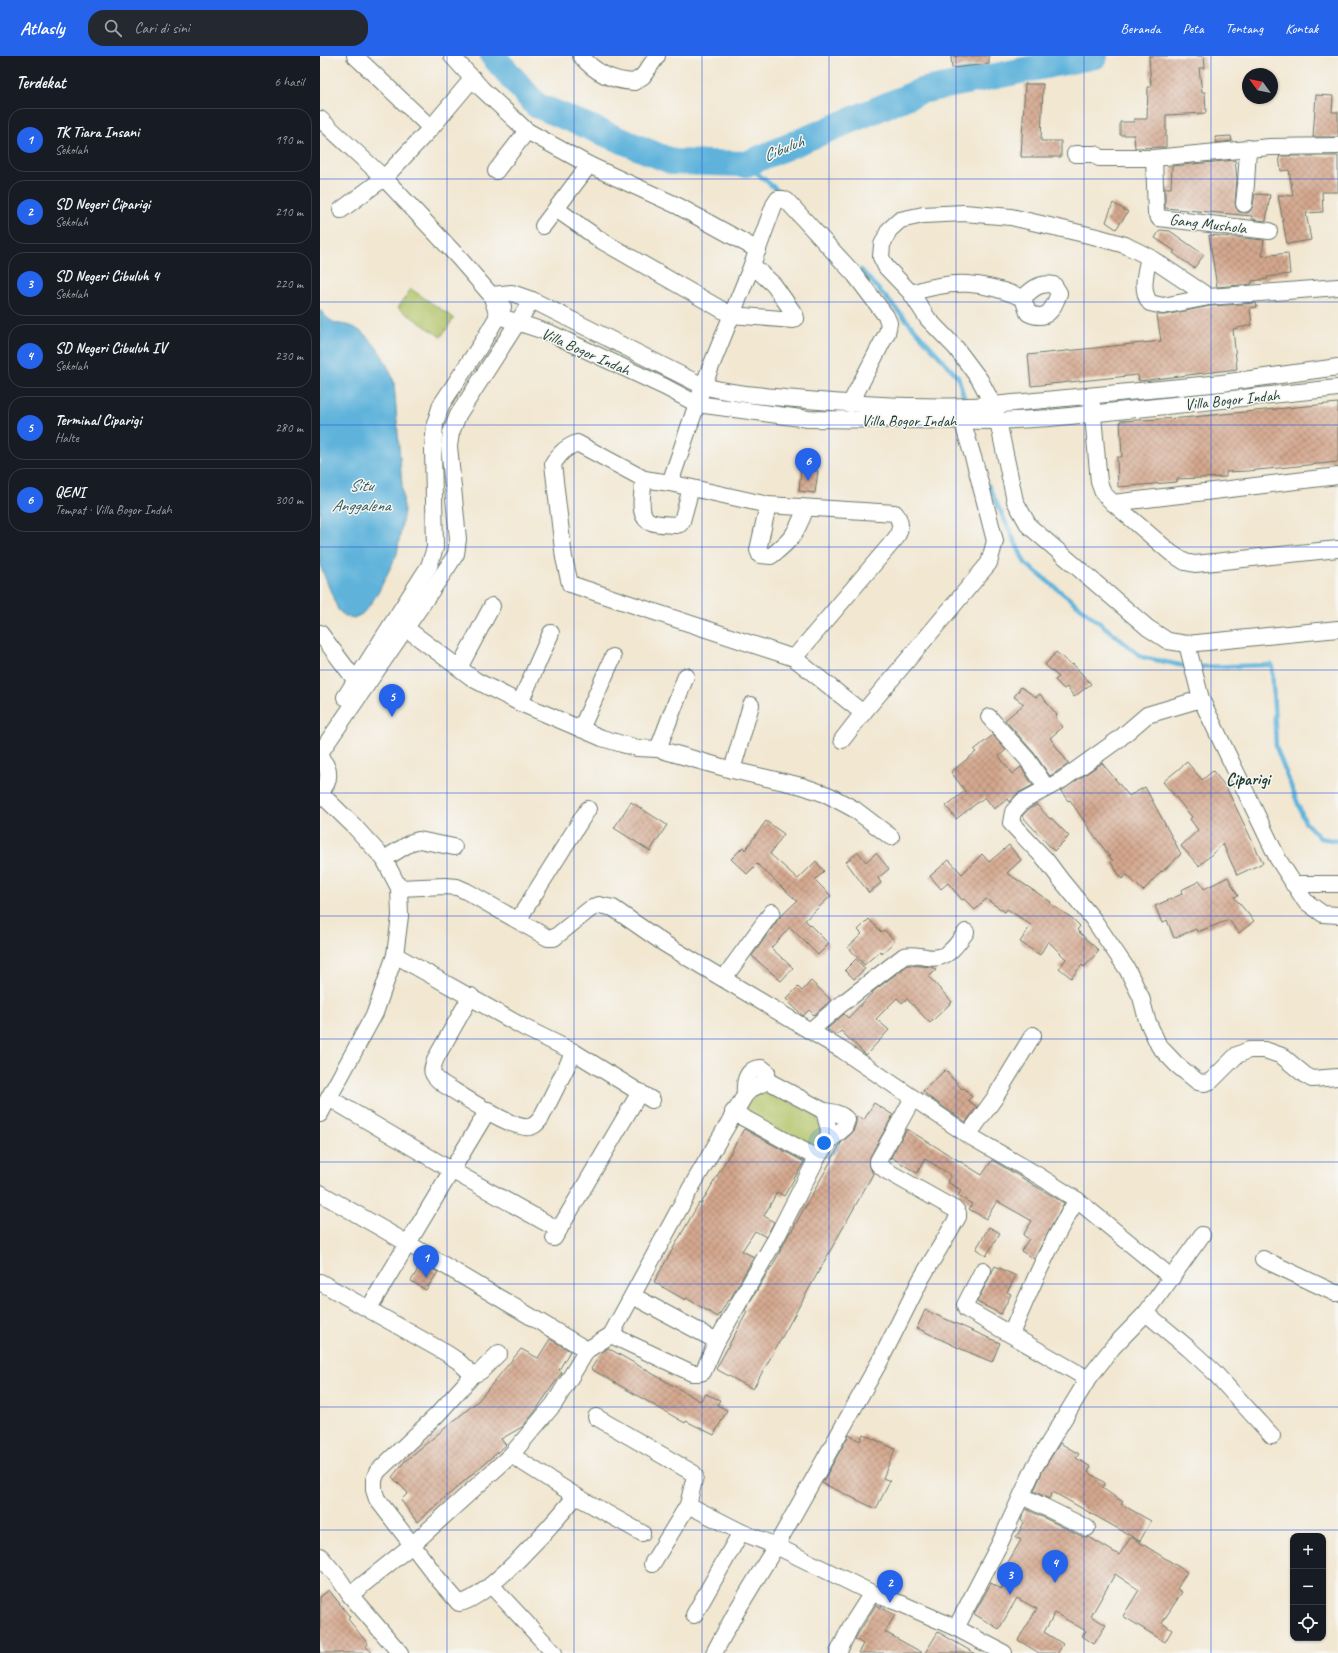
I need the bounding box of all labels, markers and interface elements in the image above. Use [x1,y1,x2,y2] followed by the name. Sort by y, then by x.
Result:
[88,10,368,46] search box
[20,16,64,40] text: Atlasly
[102,17,124,39] icon: search
[134,19,190,38] text: Cari di sini
[1121,20,1161,37] text: Beranda
[1183,20,1204,37] text: Peta
[1226,20,1263,37] text: Tentang
[1285,20,1318,37] text: Kontak
[1242,68,1278,104] north arrow
[16,72,66,93] text: Terdekat
[274,74,304,90] text: 6 hasil
[55,123,139,142] text: TK Tiara Insani
[760,130,808,166] water label: Cibuluh
[27,132,33,148] text: 1
[275,132,303,148] text: 190 m
[55,142,88,158] text: Sekolah
[55,195,150,214] text: SD Negeri Ciparigi
[27,204,33,220] text: 2
[275,204,303,220] text: 210 m
[1168,209,1248,239] street label: Gang Mushola
[55,214,88,230] text: Sekolah
[55,267,159,286] text: SD Negeri Cibuluh 4
[27,276,33,292] text: 3
[275,276,303,292] text: 220 m
[55,286,88,302] text: Sekolah
[538,323,635,381] street label: Villa Bogor Indah
[55,339,166,358] text: SD Negeri Cibuluh IV
[27,348,33,364] text: 4
[275,348,303,364] text: 230 m
[55,358,88,374] text: Sekolah
[1184,385,1282,415] street label: Villa Bogor Indah
[55,411,141,430] text: Terminal Ciparigi
[861,411,958,431] street label: Villa Bogor Indah
[27,420,33,436] text: 5
[275,420,303,436] text: 280 m
[55,430,79,446] text: Halte
[795,448,821,481] pin: 6
[332,475,392,516] water label: Situ Anggalena
[55,483,85,502] text: QENI
[27,492,33,508] text: 6
[275,492,303,508] text: 300 m
[55,502,172,518] text: Tempat · Villa Bogor Indah
[379,684,405,717] pin: 5
[1226,769,1273,790] district label: Ciparigi
[814,1133,834,1153] your location
[413,1245,439,1278] pin: 1
[1290,1533,1326,1641] map controls
[1290,1533,1326,1569] button: +
[1042,1550,1068,1583] pin: 4
[997,1562,1023,1595] pin: 3
[1290,1569,1326,1605] button: −
[877,1570,903,1603] pin: 2
[1290,1605,1326,1641] button: locate

